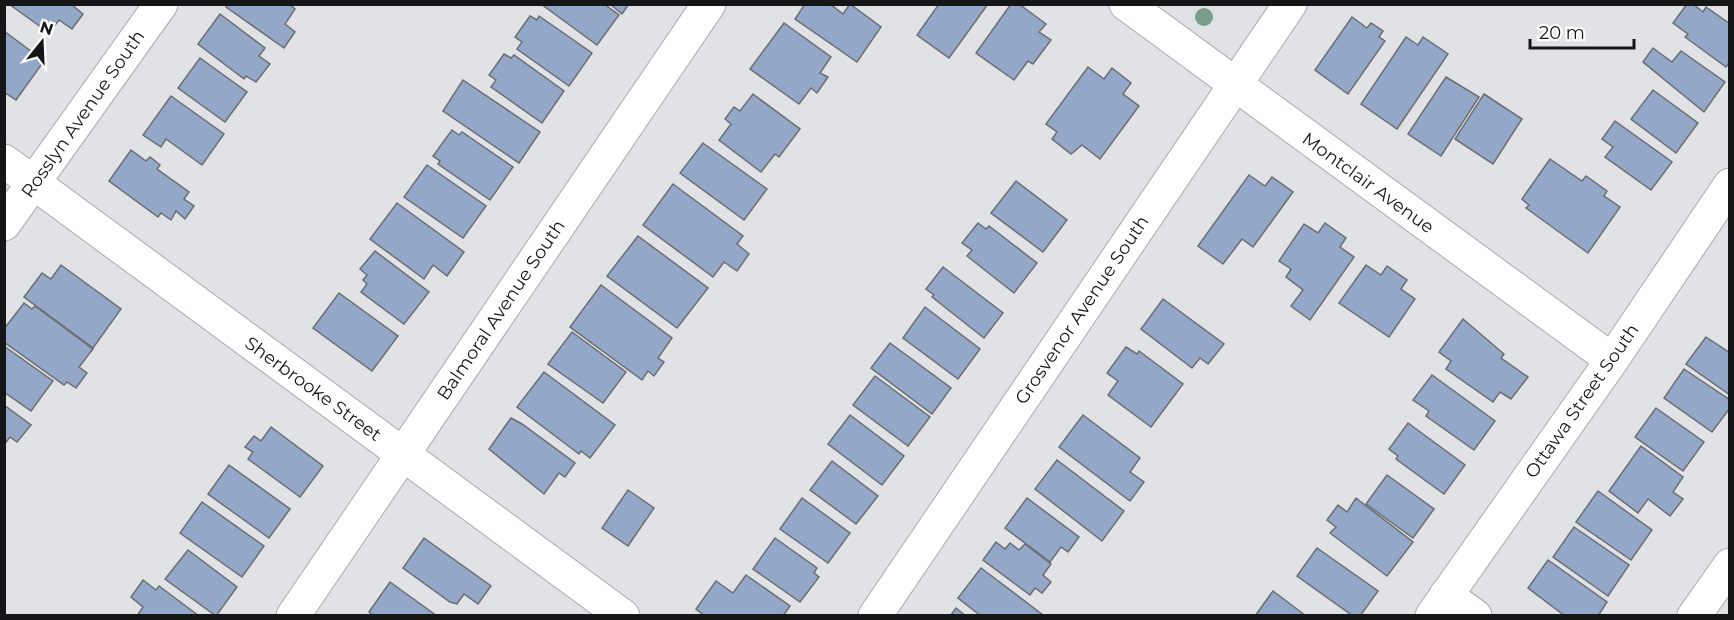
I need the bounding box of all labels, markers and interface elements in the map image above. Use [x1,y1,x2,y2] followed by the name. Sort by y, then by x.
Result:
[12,12,72,72] north arrow
[1530,12,1634,50] scale bar
[37,17,56,39] text: N
[1539,22,1585,44] text: 20 m
[17,26,149,202] street label: Rosslyn Avenue South
[1298,128,1438,238] street label: Montclair Avenue
[1010,211,1154,409] street label: Grosvenor Avenue South
[432,216,570,404] street label: Balmoral Avenue South
[1520,320,1644,482] street label: Ottawa Street South
[240,332,386,446] street label: Sherbrooke Street

